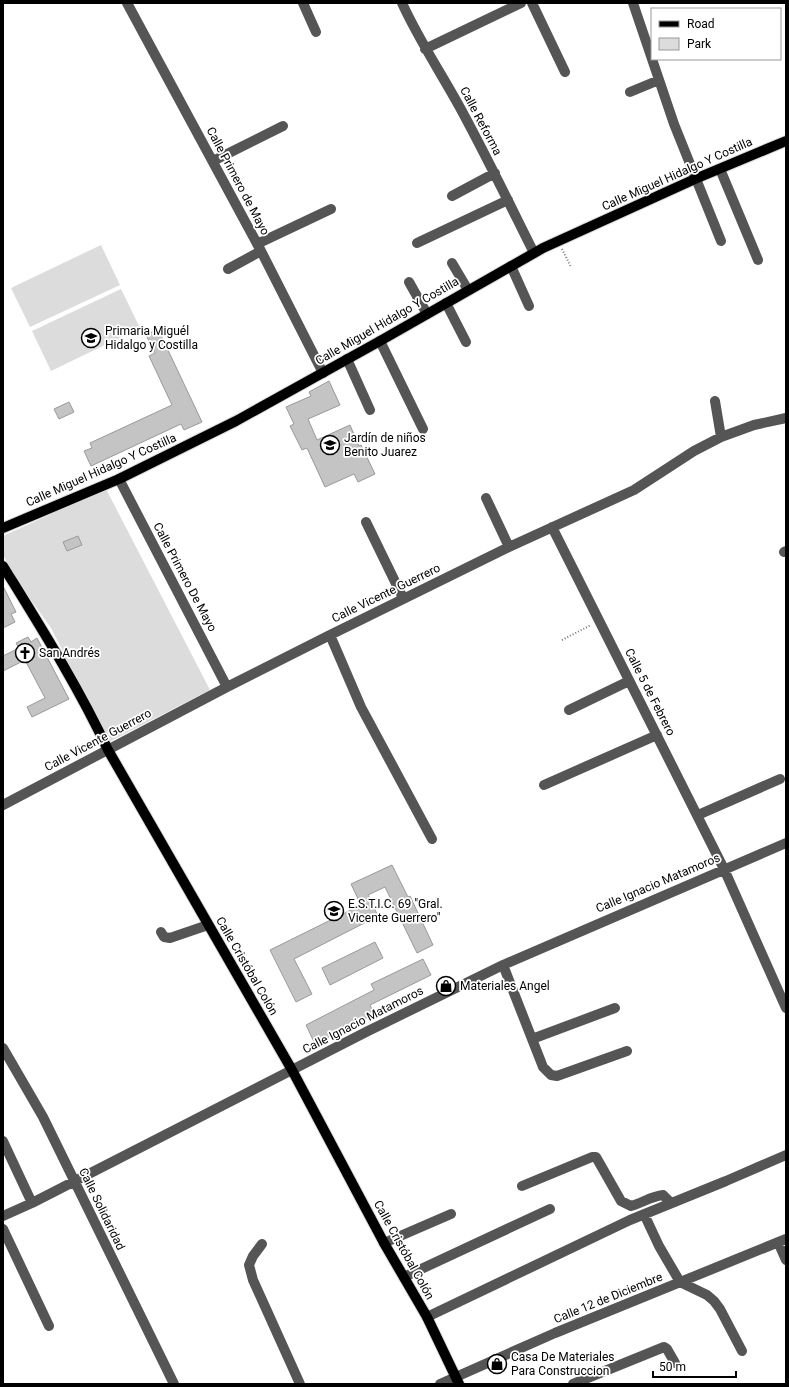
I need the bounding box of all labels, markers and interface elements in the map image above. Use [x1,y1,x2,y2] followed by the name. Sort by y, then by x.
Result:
[651,8,781,60] legend
[687,17,715,31] text: Road
[687,37,712,51] text: Park
[457,84,505,158] street label: Calle Reforma
[204,125,272,237] street label: Calle Primero de Mayo
[600,134,754,214] street label: Calle Miguel Hidalgo Y Costilla
[313,274,461,368] street label: Calle Miguel Hidalgo Y Costilla
[105,324,198,352] place label: Primaria Miguél Hidalgo y Costilla
[80,327,102,349] school or university icon: Primaria Miguél Hidalgo y Costilla
[24,430,178,510] street label: Calle Miguel Hidalgo Y Costilla
[344,431,426,459] place label: Jardín de niños Benito Juarez
[319,434,341,456] school or university icon: Jardín de niños Benito Juarez
[150,520,220,634] street label: Calle Primero De Mayo
[329,561,443,625] street label: Calle Vicente Guerrero
[14,642,36,664] church icon: San Andrés
[39,646,100,660] place label: San Andrés
[622,646,678,738] street label: Calle 5 de Febrero
[42,706,154,774] street label: Calle Vicente Guerrero
[594,850,722,916] street label: Calle Ignacio Matamoros
[348,897,443,925] place label: E.S.T.I.C. 69 "Gral. Vicente Guerrero"
[323,900,345,922] school or university icon: E.S.T.I.C. 69 "Gral. Vicente Guerrero"
[213,914,281,1018] street label: Calle Cristóbal Colón
[435,975,457,997] shop icon: Materiales Angel
[460,979,550,993] place label: Materiales Angel
[300,983,426,1057] street label: Calle Ignacio Matamoros
[76,1166,128,1252] street label: Calle Solidaridad
[371,1198,437,1302] street label: Calle Cristóbal Colón
[552,1270,664,1326] street label: Calle 12 de Diciembre
[511,1350,615,1378] place label: Casa De Materiales Para Construccion
[486,1353,508,1375] shop icon: Casa De Materiales Para Construccion
[653,1353,736,1379] scale bar
[659,1360,686,1374] text: 50 m

